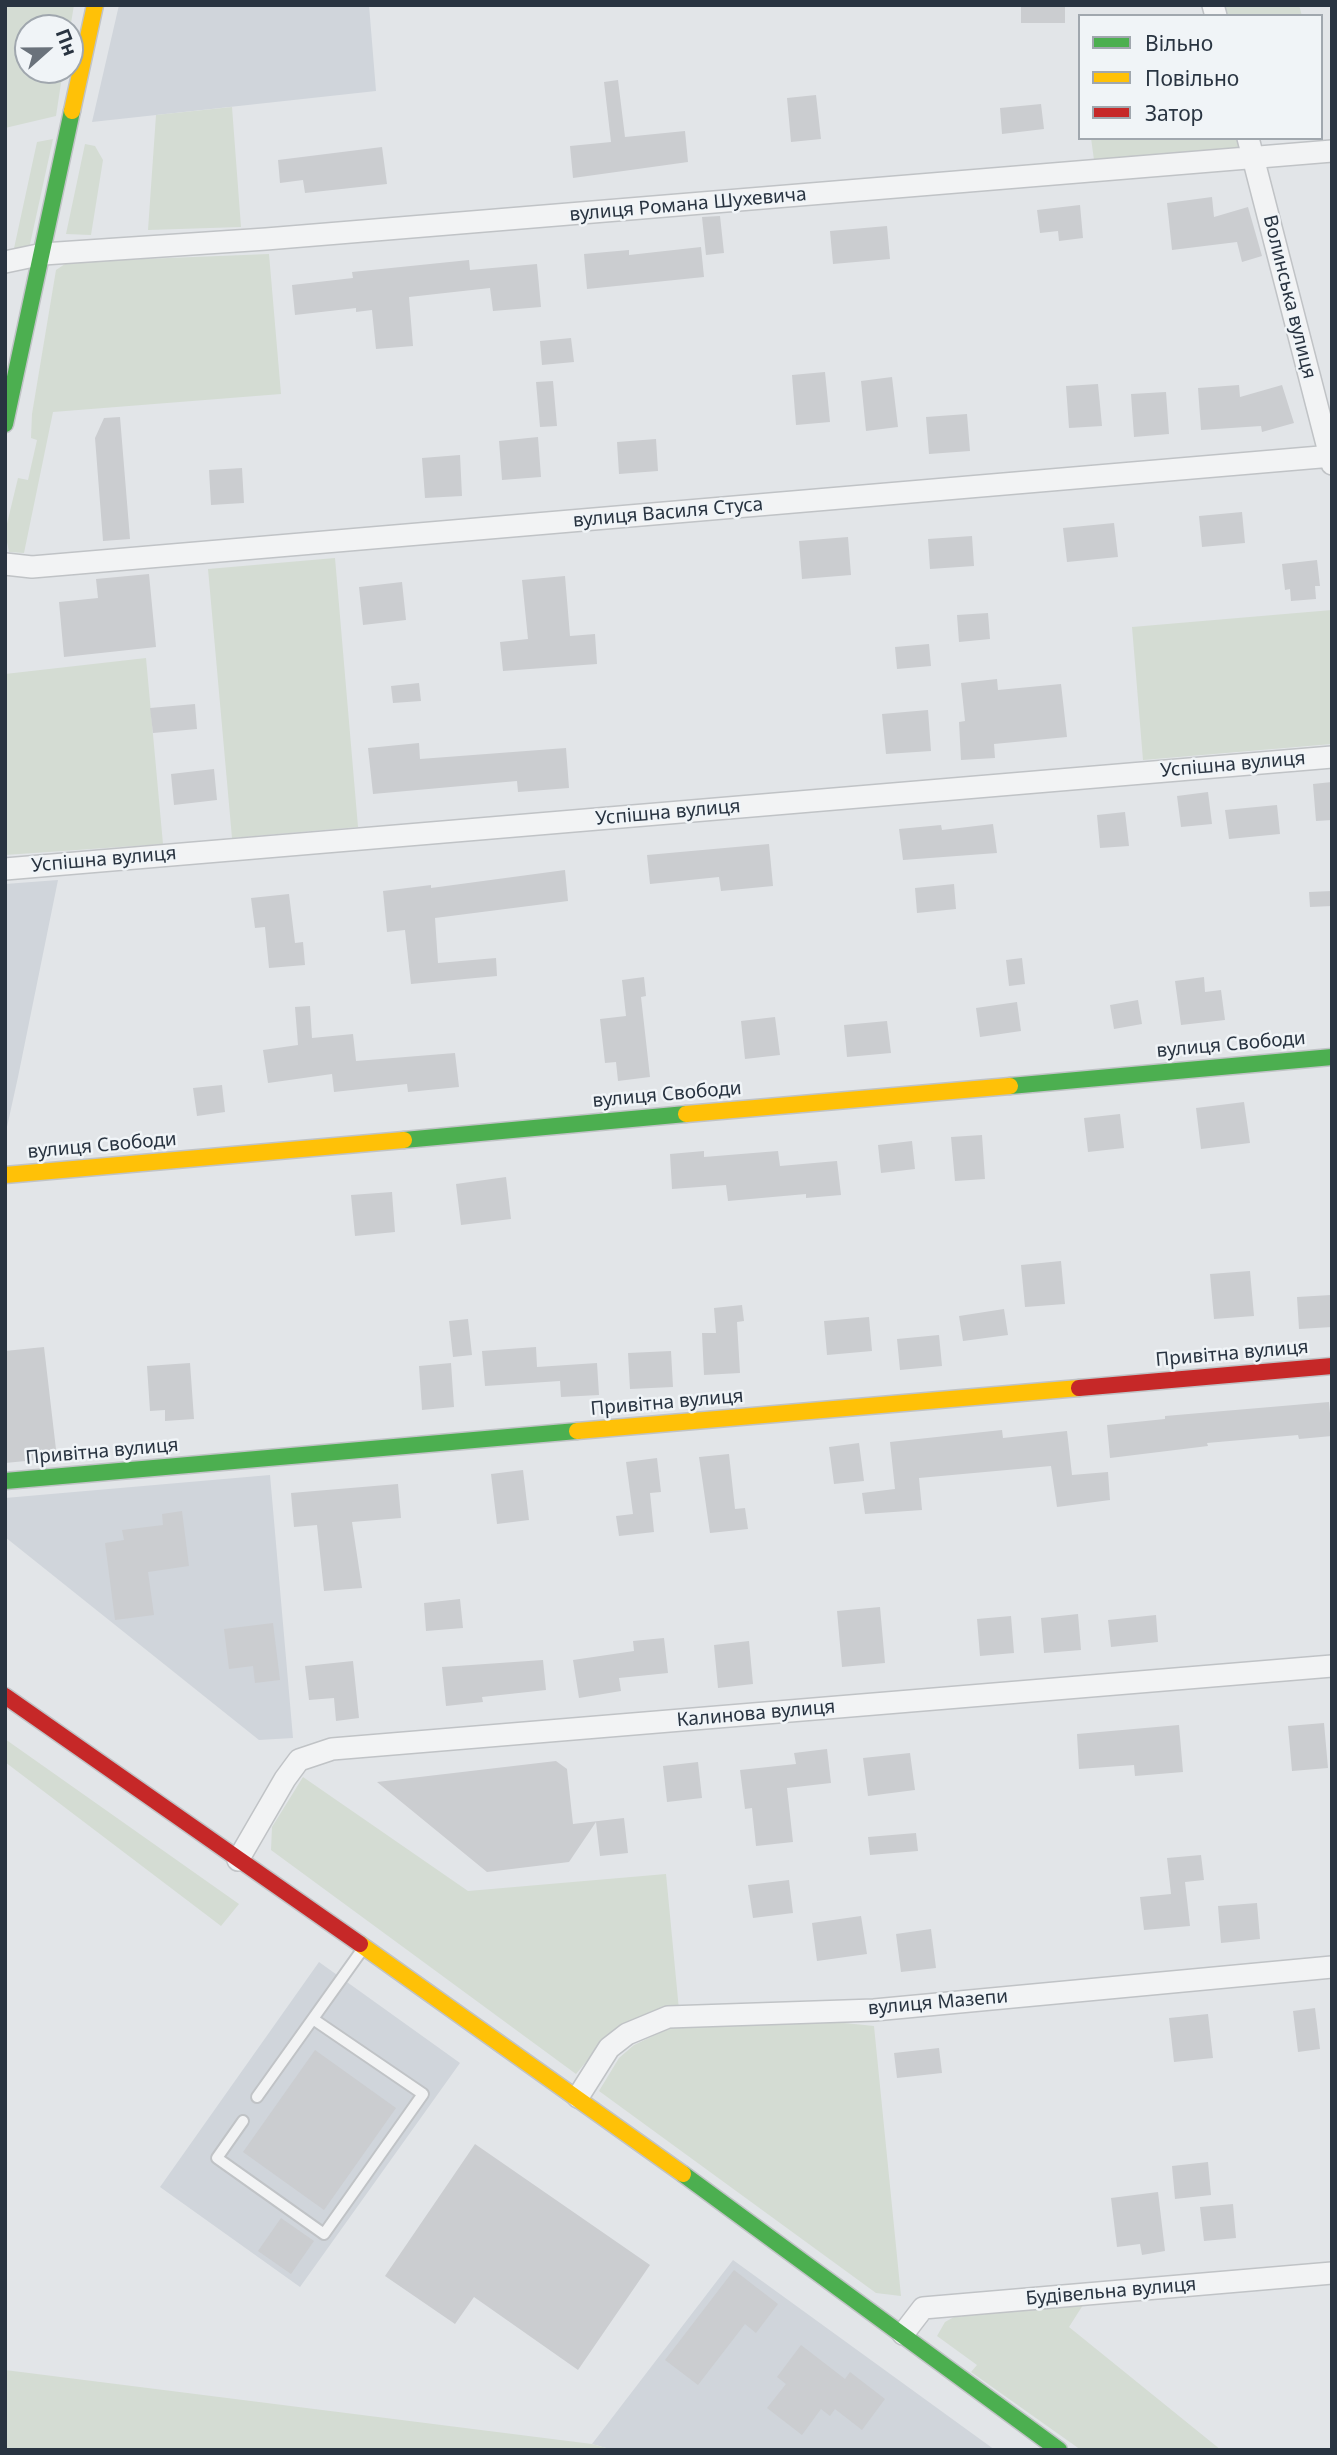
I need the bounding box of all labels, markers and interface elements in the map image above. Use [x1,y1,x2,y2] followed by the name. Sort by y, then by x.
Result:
[14,14,84,84] north arrow
[1078,14,1323,140] legend
[50,25,84,59] text: Пн
[1145,29,1213,57] text: Вільно
[1145,64,1239,92] text: Повільно
[1145,99,1203,127] text: Затор
[568,183,808,227] street label: вулиця Романа Шухевича
[1258,213,1320,381] street label: Волинська вулиця
[572,493,764,533] street label: вулиця Василя Стуса
[1160,747,1306,783] street label: Успішна вулиця
[595,795,741,831] street label: Успішна вулиця
[31,842,177,878] street label: Успішна вулиця
[1155,1027,1307,1063] street label: вулиця Свободи
[591,1077,743,1113] street label: вулиця Свободи
[26,1128,178,1164] street label: вулиця Свободи
[1154,1336,1310,1372] street label: Привітна вулиця
[589,1385,745,1421] street label: Привітна вулиця
[24,1434,180,1470] street label: Привітна вулиця
[676,1696,836,1732] street label: Калинова вулиця
[867,1986,1009,2020] street label: вулиця Мазепи
[1025,2273,1197,2311] street label: Будівельна вулиця

